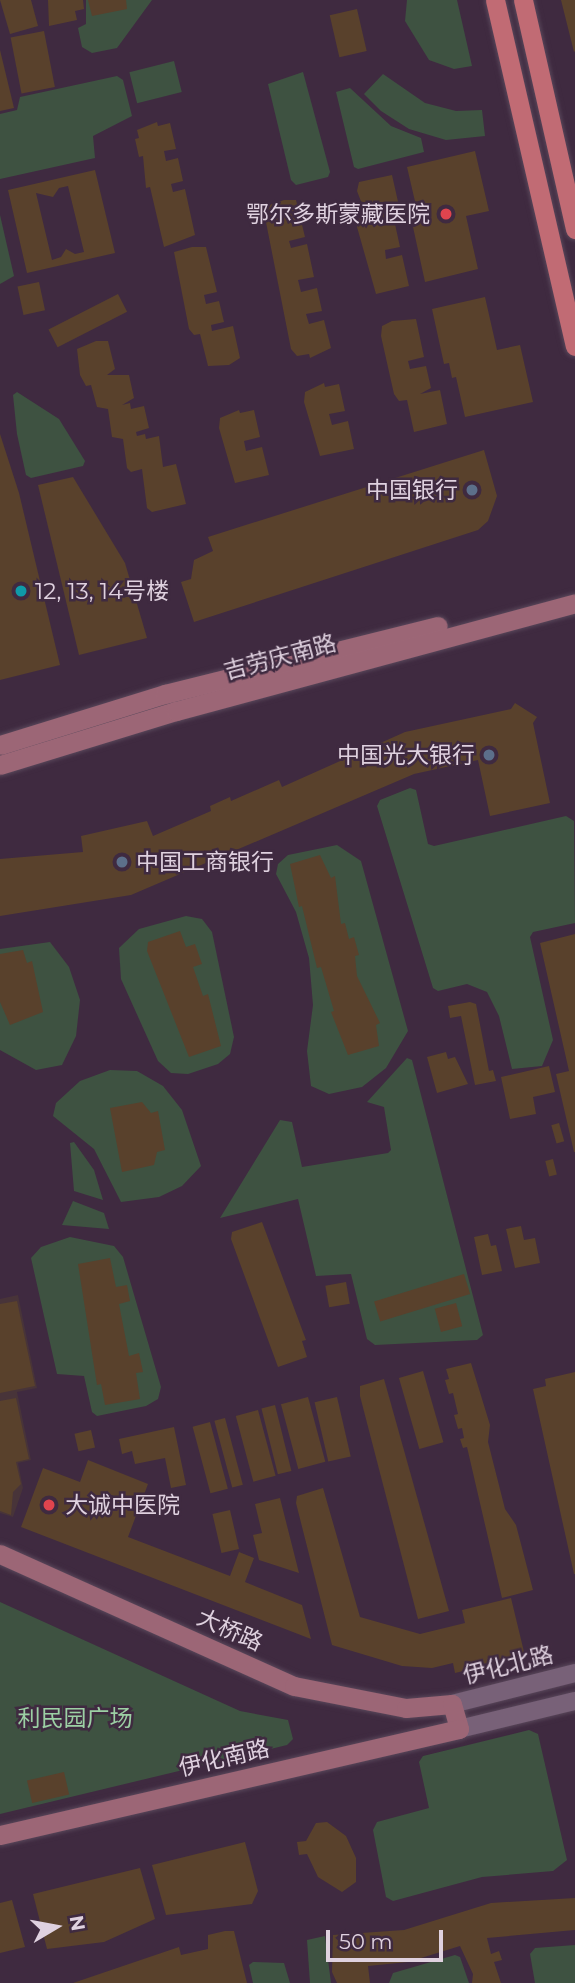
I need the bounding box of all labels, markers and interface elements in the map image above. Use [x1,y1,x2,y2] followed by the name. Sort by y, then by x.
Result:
[246,200,430,228] place label: 鄂尔多斯蒙藏医院
[436,204,456,224] marker: 鄂尔多斯蒙藏医院
[366,476,458,504] place label: 中国银行
[464,482,480,498] marker: 中国银行
[35,577,169,605] place label: 12, 13, 14号楼
[13,583,29,599] marker: 12, 13, 14号楼
[221,629,339,685] street label: 吉劳庆南路
[337,741,475,769] place label: 中国光大银行
[481,747,497,763] marker: 中国光大银行
[136,848,274,876] place label: 中国工商银行
[114,854,130,870] marker: 中国工商银行
[65,1491,180,1519] place label: 大诚中医院
[39,1495,59,1515] marker: 大诚中医院
[193,1603,267,1657] street label: 大桥路
[460,1640,556,1690] street label: 伊化北路
[18,1704,132,1732] park label: 利民园广场
[176,1734,272,1782] street label: 伊化南路
[21,1892,91,1962] north arrow
[65,1914,90,1933] text: N
[330,1916,447,1960] scale bar
[339,1929,393,1954] text: 50 m

